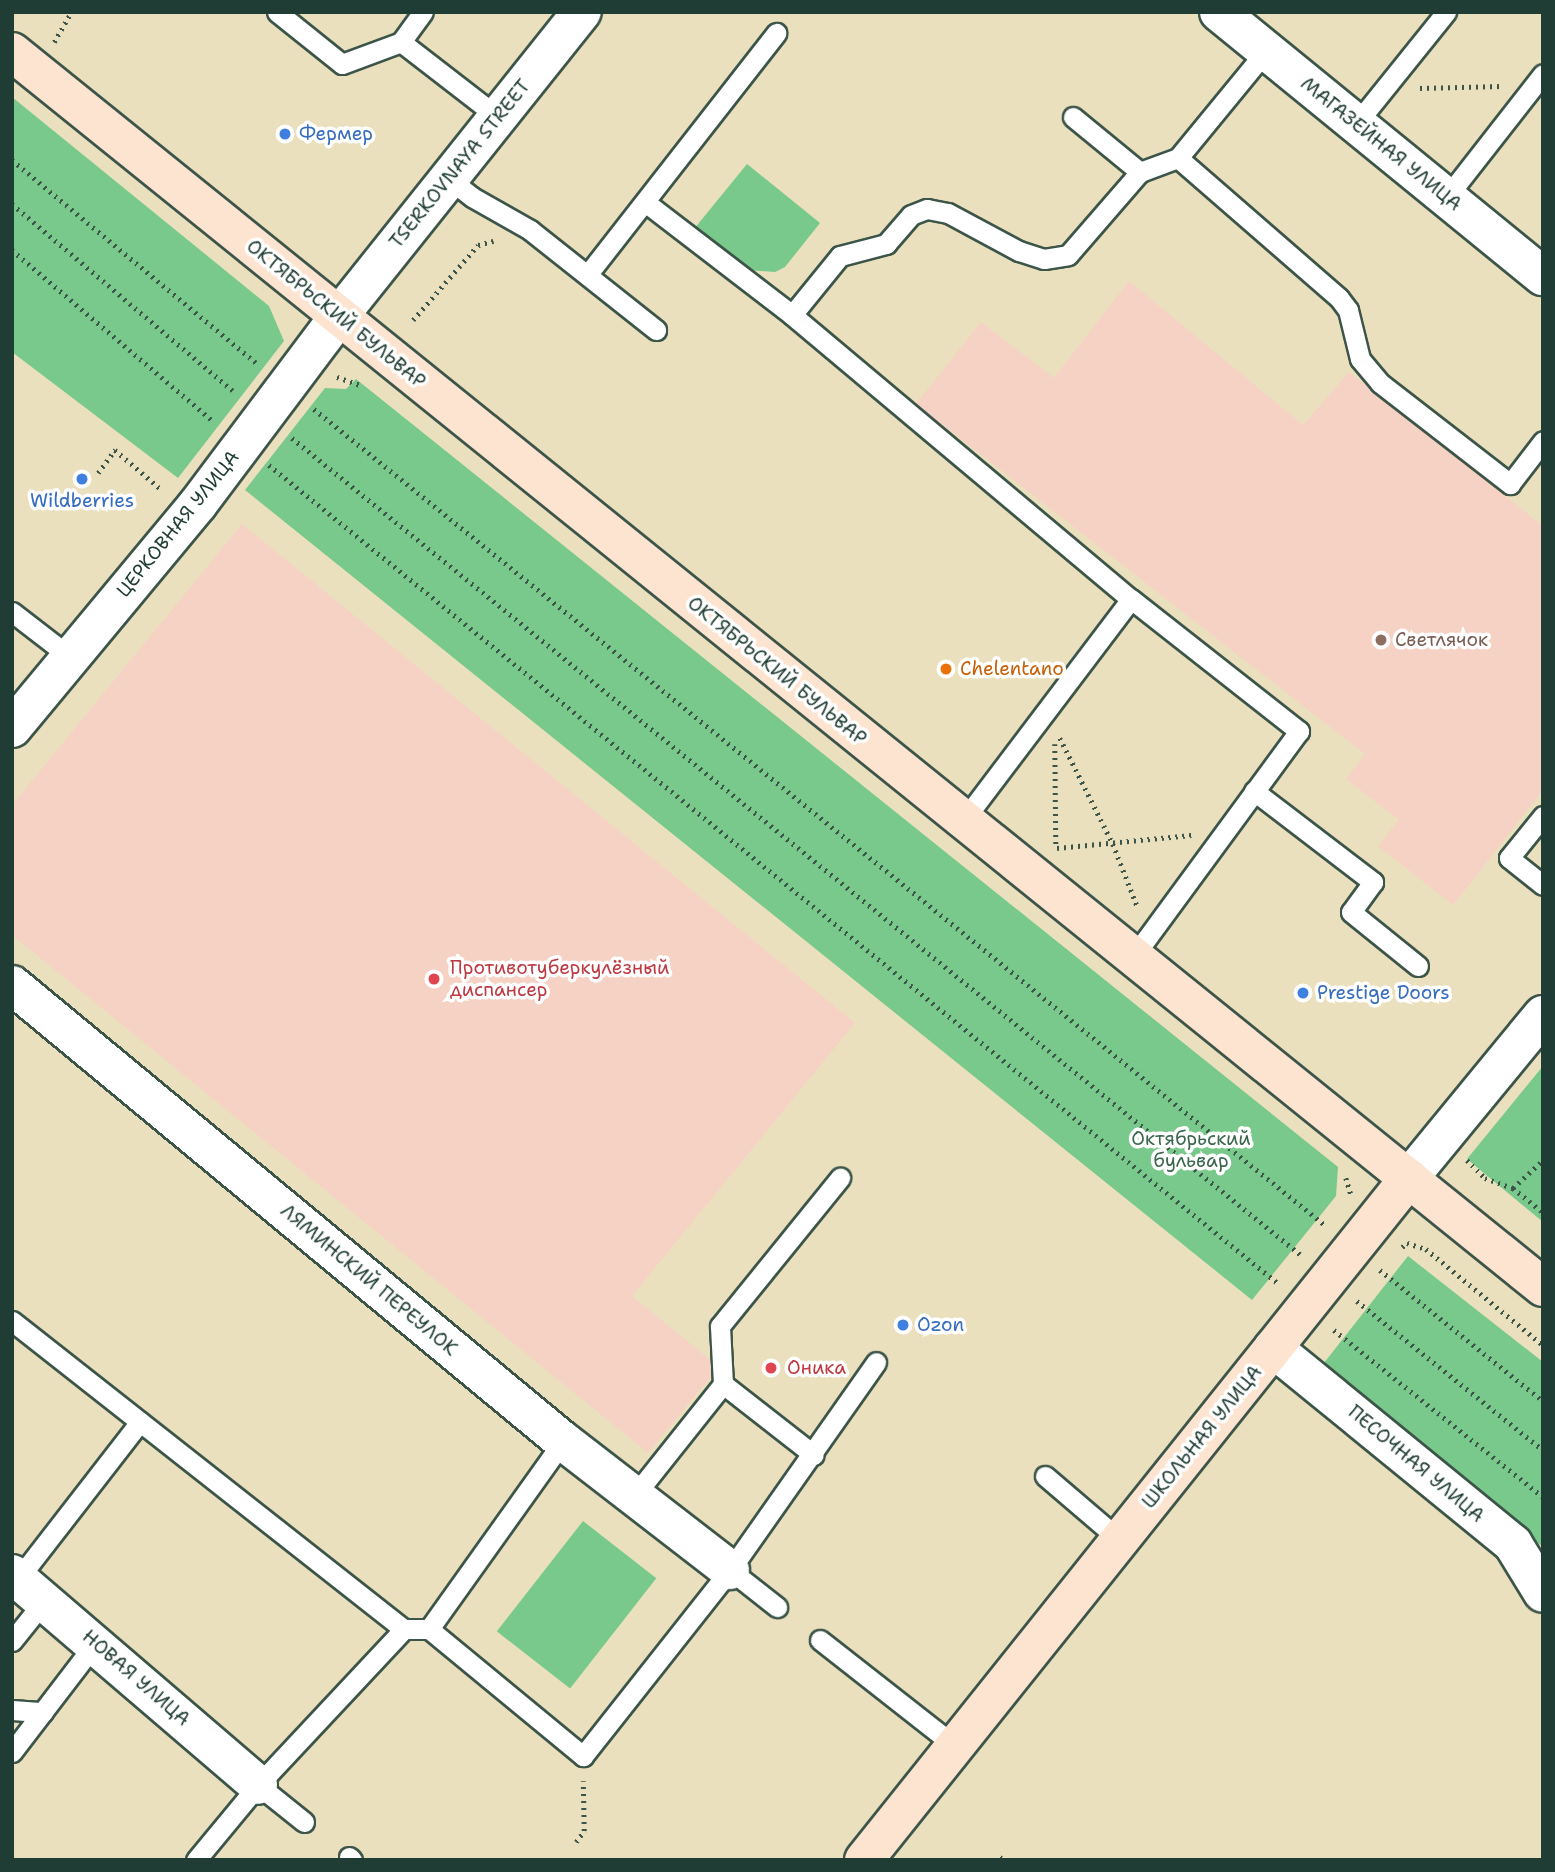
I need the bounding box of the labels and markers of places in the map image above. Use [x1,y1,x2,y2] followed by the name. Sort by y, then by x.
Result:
[299,123,373,145] place label: Фермер
[277,126,293,142] marker: Фермер
[74,471,90,487] marker: Wildberries
[30,490,134,512] place label: Wildberries
[1395,629,1488,651] place label: Светлячок
[1373,632,1389,648] marker: Светлячок
[960,658,1064,680] place label: Chelentano
[938,661,954,677] marker: Chelentano
[450,957,669,1001] place label: Противотуберкулёзный диспансер
[424,969,444,989] marker: Противотуберкулёзный диспансер
[1317,982,1450,1004] place label: Prestige Doors
[1295,985,1311,1001] marker: Prestige Doors
[917,1314,964,1336] place label: Ozon
[895,1317,911,1333] marker: Ozon
[787,1357,846,1379] place label: Оника
[761,1358,781,1378] marker: Оника

